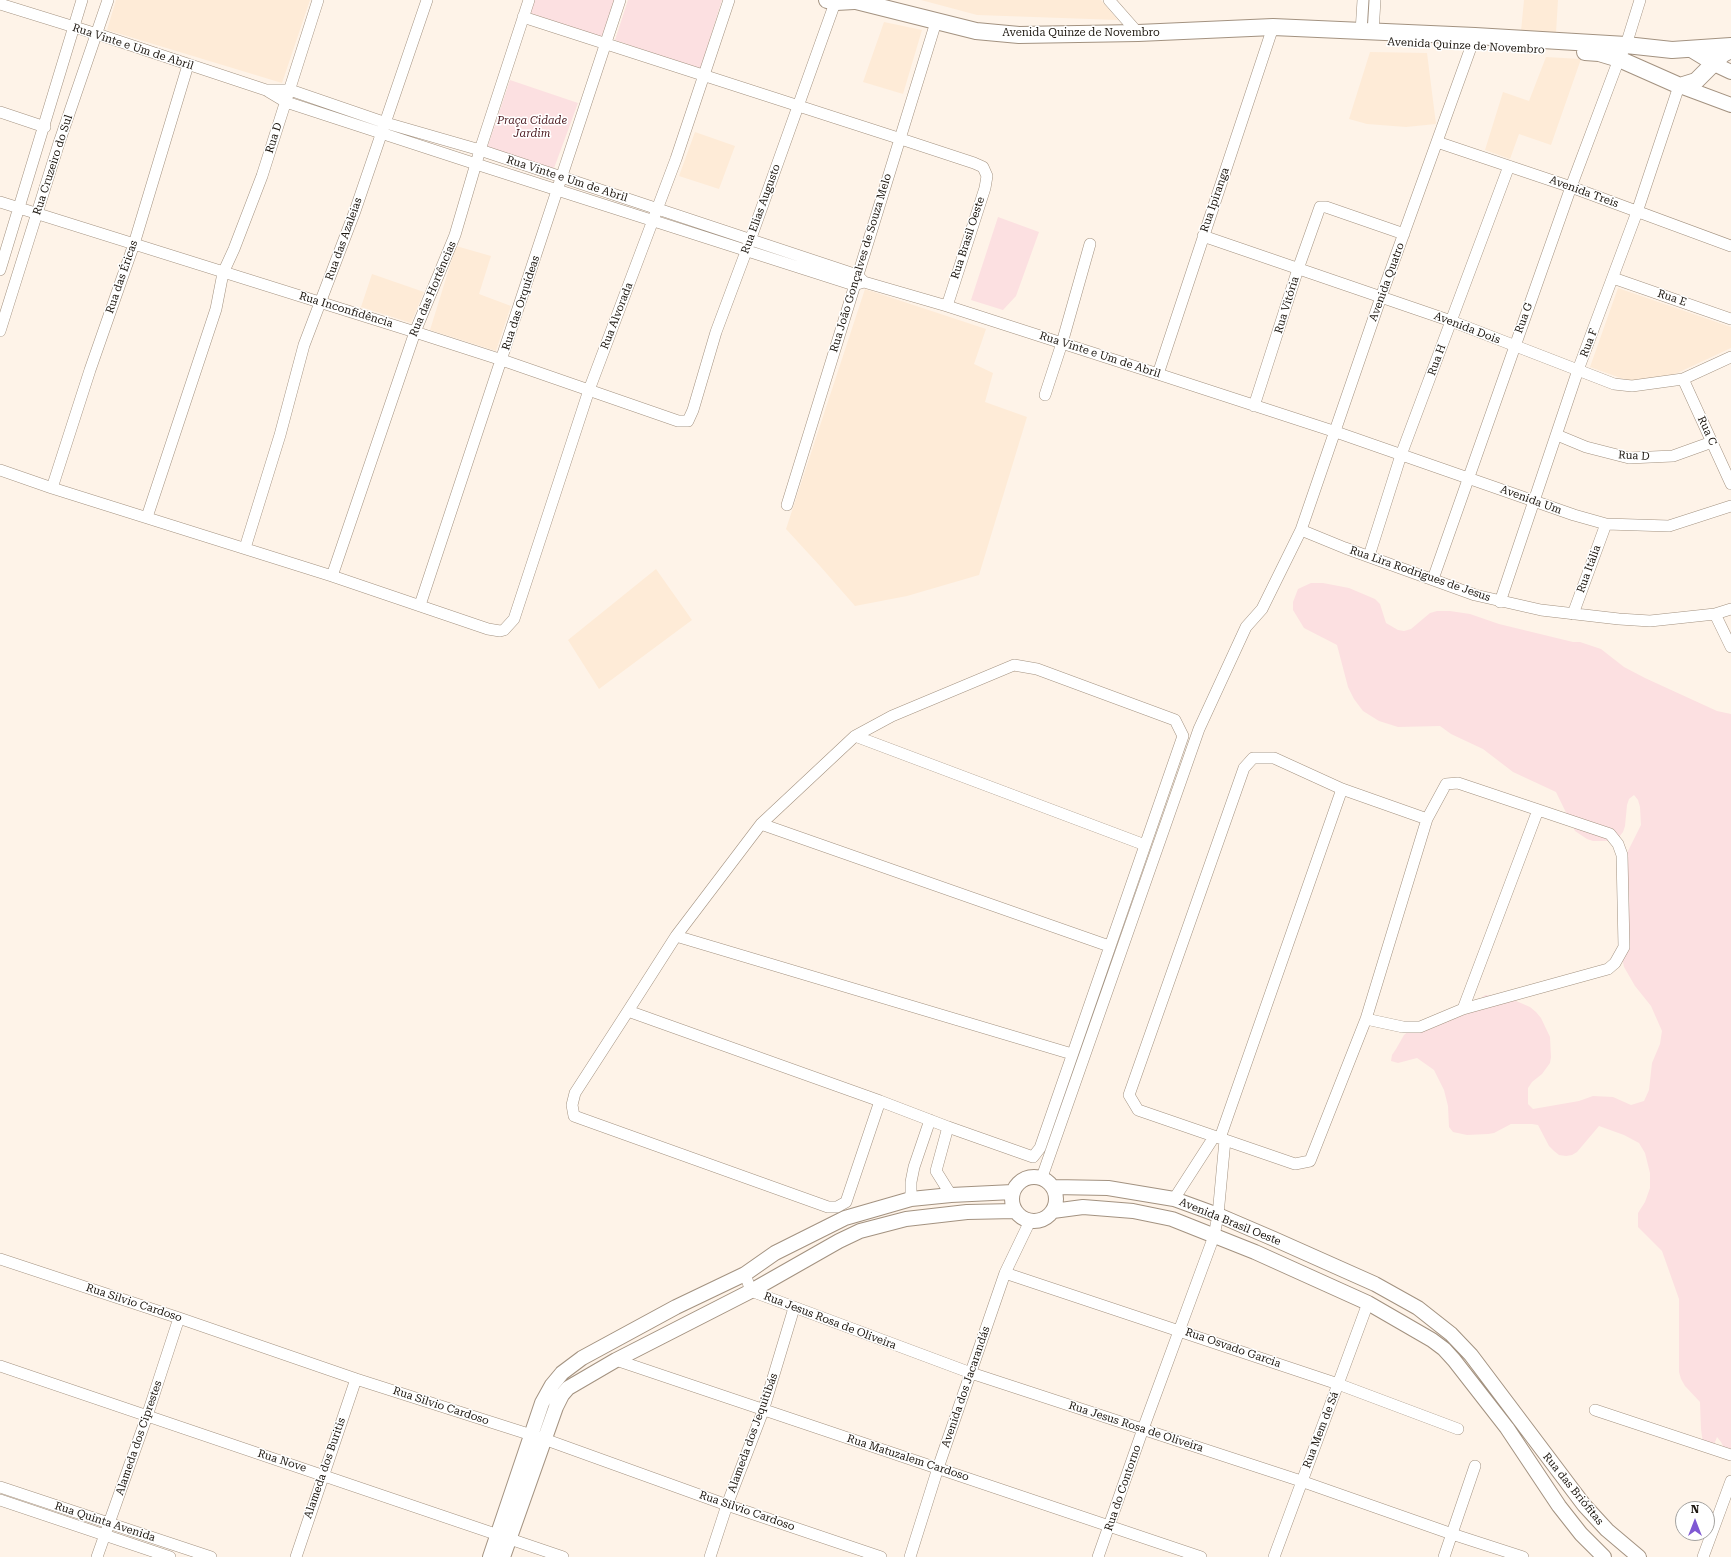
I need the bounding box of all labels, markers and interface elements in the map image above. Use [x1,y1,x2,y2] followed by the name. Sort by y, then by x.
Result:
[71,21,195,73] street label: Rua Vinte e Um de Abril
[1002,26,1160,40] street label: Avenida Quinze de Novembro
[1387,35,1545,57] street label: Avenida Quinze de Novembro
[31,113,75,217] street label: Rua Cruzeiro do Sul
[497,114,567,140] park label: Praça Cidade Jardim
[263,121,285,155] street label: Rua D
[505,153,629,205] street label: Rua Vinte e Um de Abril
[739,162,783,256] street label: Rua Elias Augusto
[1198,166,1232,234] street label: Rua Ipiranga
[827,172,895,354] street label: Rua João Gonçalves de Souza Melo
[1548,173,1620,211] street label: Avenida Treis
[948,195,988,281] street label: Rua Brasil Oeste
[323,196,365,282] street label: Rua das Azaleias
[103,239,141,315] street label: Rua das Éricas
[407,239,459,339] street label: Rua das Hortências
[1367,241,1407,323] street label: Avenida Quatro
[499,254,543,352] street label: Rua das Orquídeas
[1272,275,1302,335] street label: Rua Vitória
[598,281,636,351] street label: Rua Alvorada
[1656,287,1688,309] street label: Rua E
[297,289,395,331] street label: Rua Inconfidência
[1512,301,1536,335] street label: Rua G
[1432,309,1502,347] street label: Avenida Dois
[1578,327,1600,359] street label: Rua F
[1038,329,1162,381] street label: Rua Vinte e Um de Abril
[1425,343,1449,377] street label: Rua H
[1694,414,1720,448] street label: Rua C
[1618,449,1650,463] street label: Rua D
[1498,483,1564,517] street label: Avenida Um
[1574,543,1604,595] street label: Rua Itália
[1348,544,1492,604] street label: Rua Lira Rodrigues de Jesus
[1177,1196,1283,1248] street label: Avenida Brasil Oeste
[84,1281,184,1325] street label: Rua Silvio Cardoso
[762,1290,898,1352] street label: Rua Jesus Rosa de Oliveira
[939,1325,993,1449] street label: Avenida dos Jacarandás
[1183,1325,1283,1371] street label: Rua Osvado Garcia
[725,1371,781,1495] street label: Alameda dos Jequitibás
[113,1379,165,1497] street label: Alameda dos Ciprestes
[391,1384,491,1428] street label: Rua Silvio Cardoso
[1300,1390,1342,1470] street label: Rua Mem de Sá
[1067,1399,1205,1455] street label: Rua Jesus Rosa de Oliveira
[302,1416,348,1520] street label: Alameda dos Buritis
[845,1432,971,1484] street label: Rua Matuzalem Cardoso
[1102,1443,1144,1533] street label: Rua do Contorno
[256,1447,308,1475] street label: Rua Nove
[1540,1450,1606,1528] street label: Rua das Briófitas
[697,1488,797,1534] street label: Rua Silvio Cardoso
[53,1499,157,1545] street label: Rua Quinta Avenida
[1675,1501,1715,1541] north arrow
[1691,1503,1699,1516] text: N

